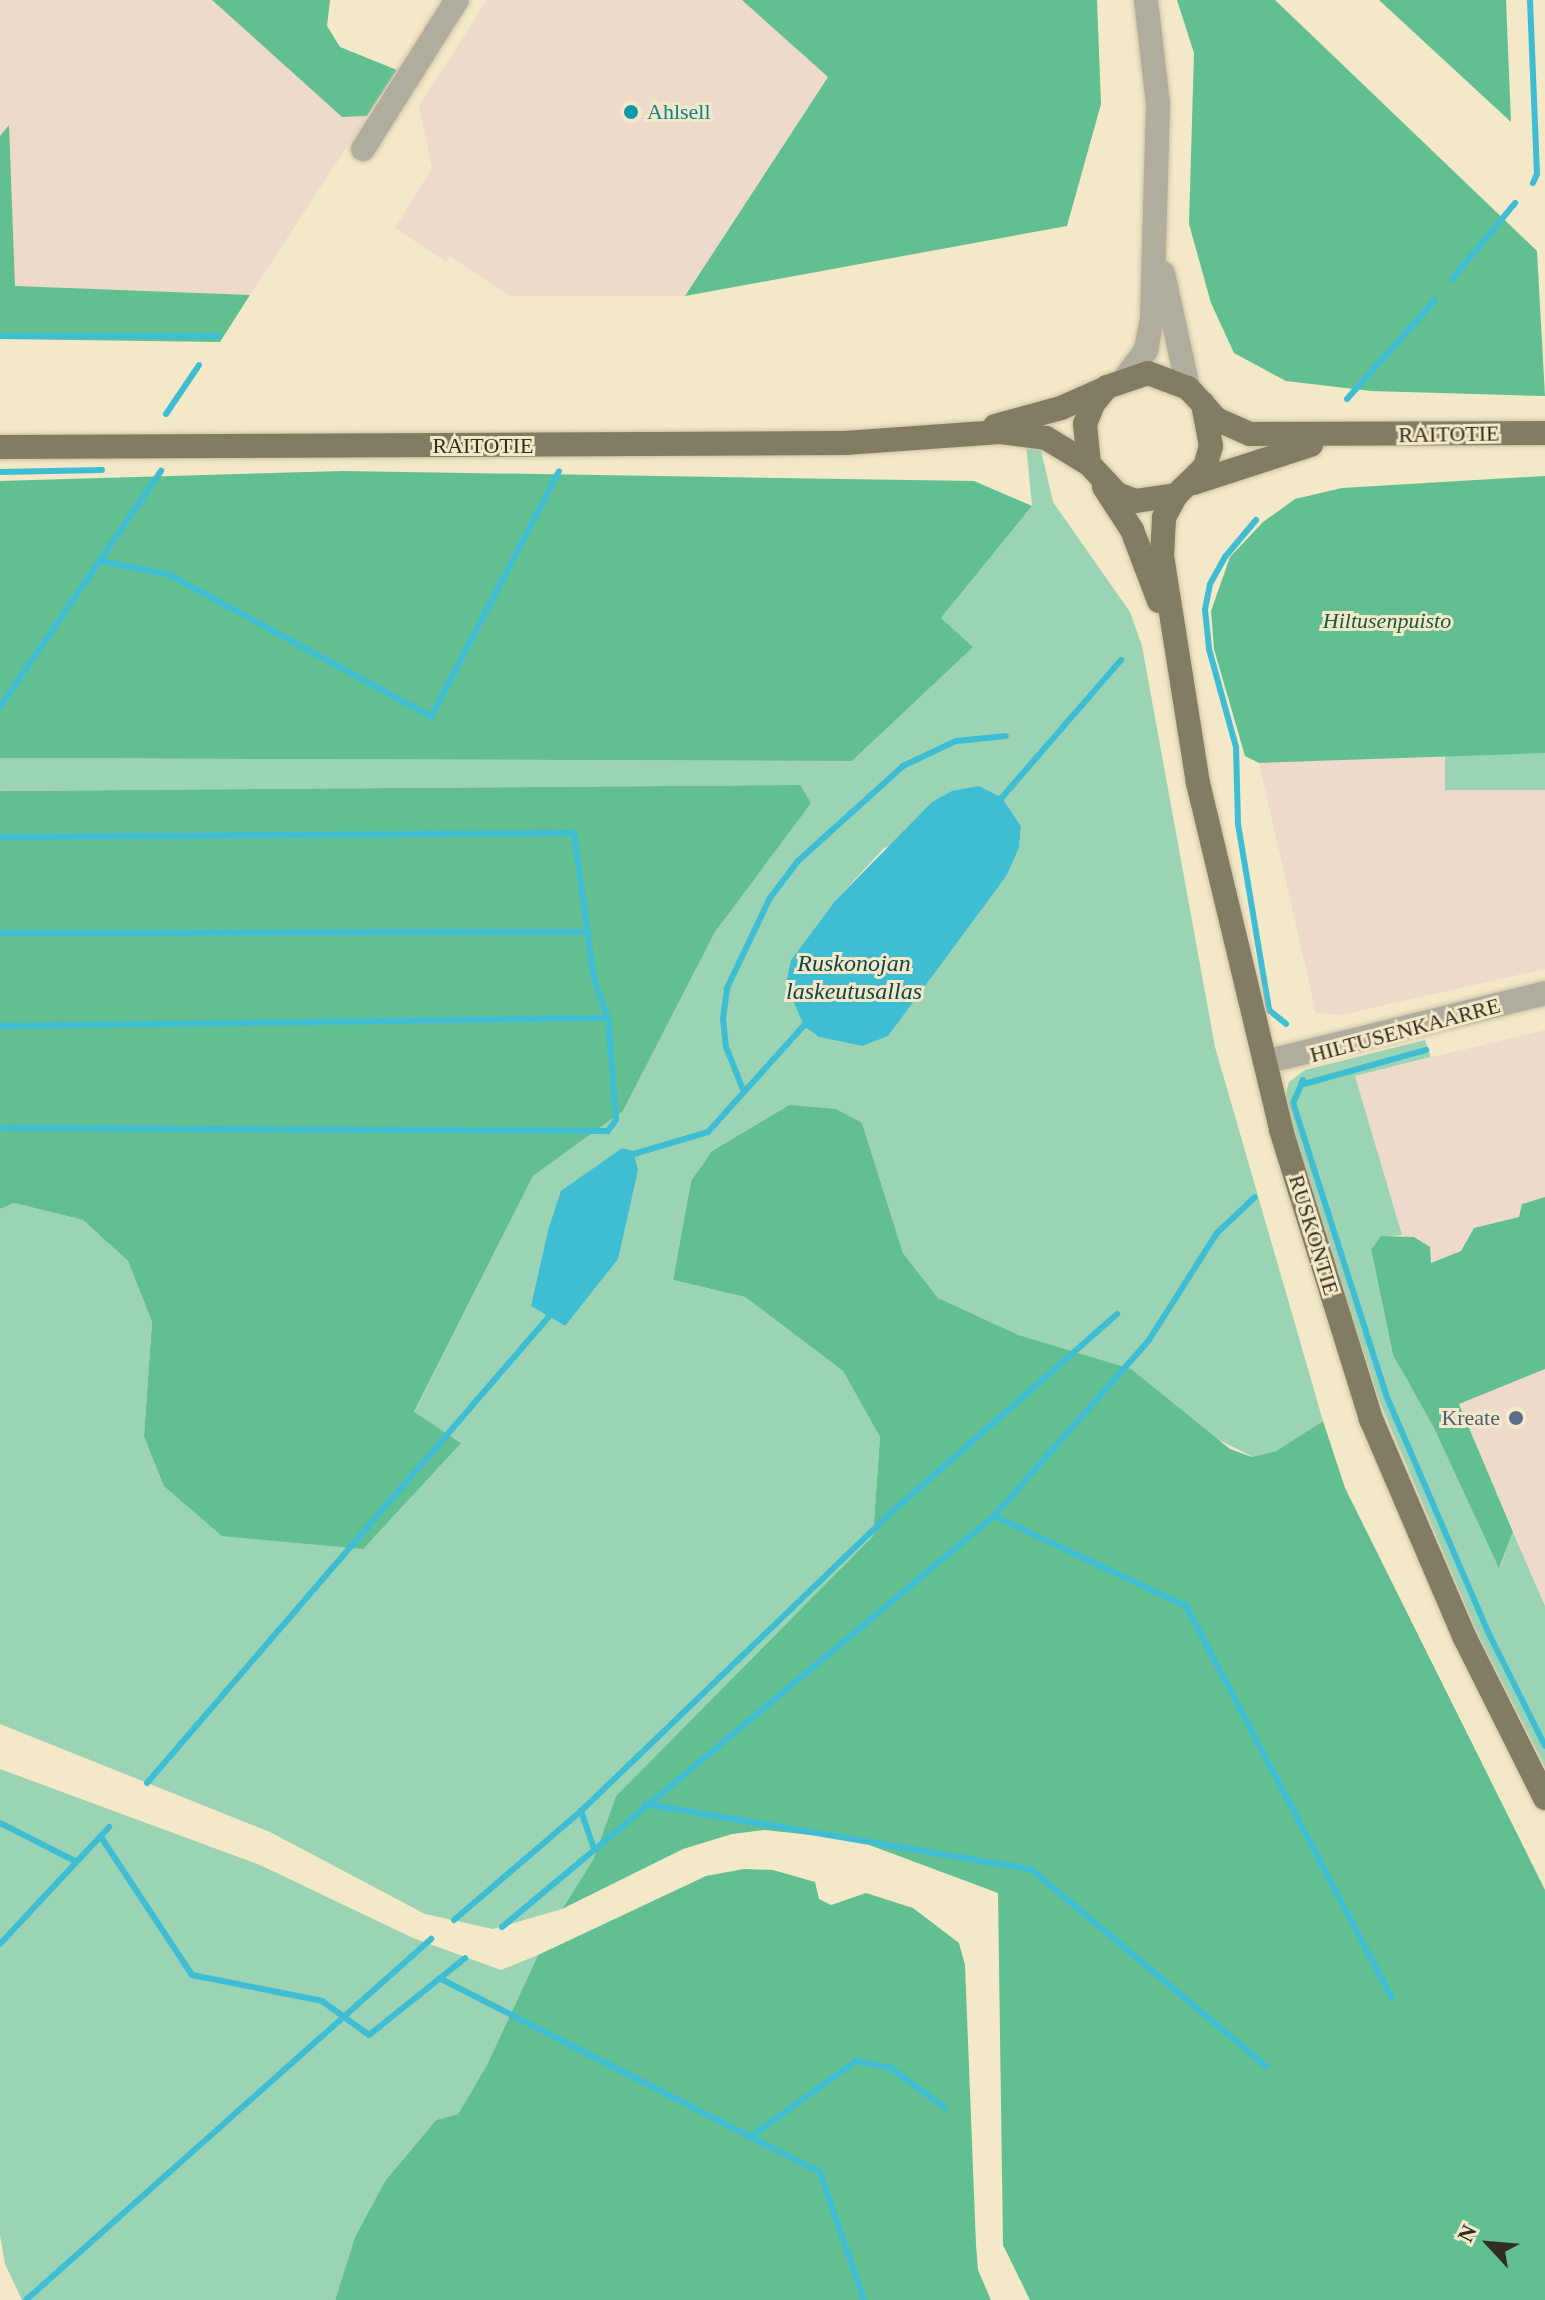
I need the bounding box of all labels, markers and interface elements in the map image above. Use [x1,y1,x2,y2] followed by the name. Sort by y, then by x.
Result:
[647,99,711,125] place label: Ahlsell
[622,103,640,121] marker: Ahlsell
[1398,420,1500,448] street label: RAITOTIE
[432,433,534,459] street label: RAITOTIE
[1323,608,1451,634] park label: Hiltusenpuisto
[786,950,922,1006] water label: Ruskonojan laskeutusallas
[1307,992,1503,1068] street label: HILTUSENKAARRE
[1283,1172,1345,1298] street label: RUSKONTIE
[1441,1405,1500,1431] place label: Kreate
[1507,1409,1525,1427] marker: Kreate
[1449,2204,1529,2284] north arrow
[1452,2221,1482,2246] text: N

